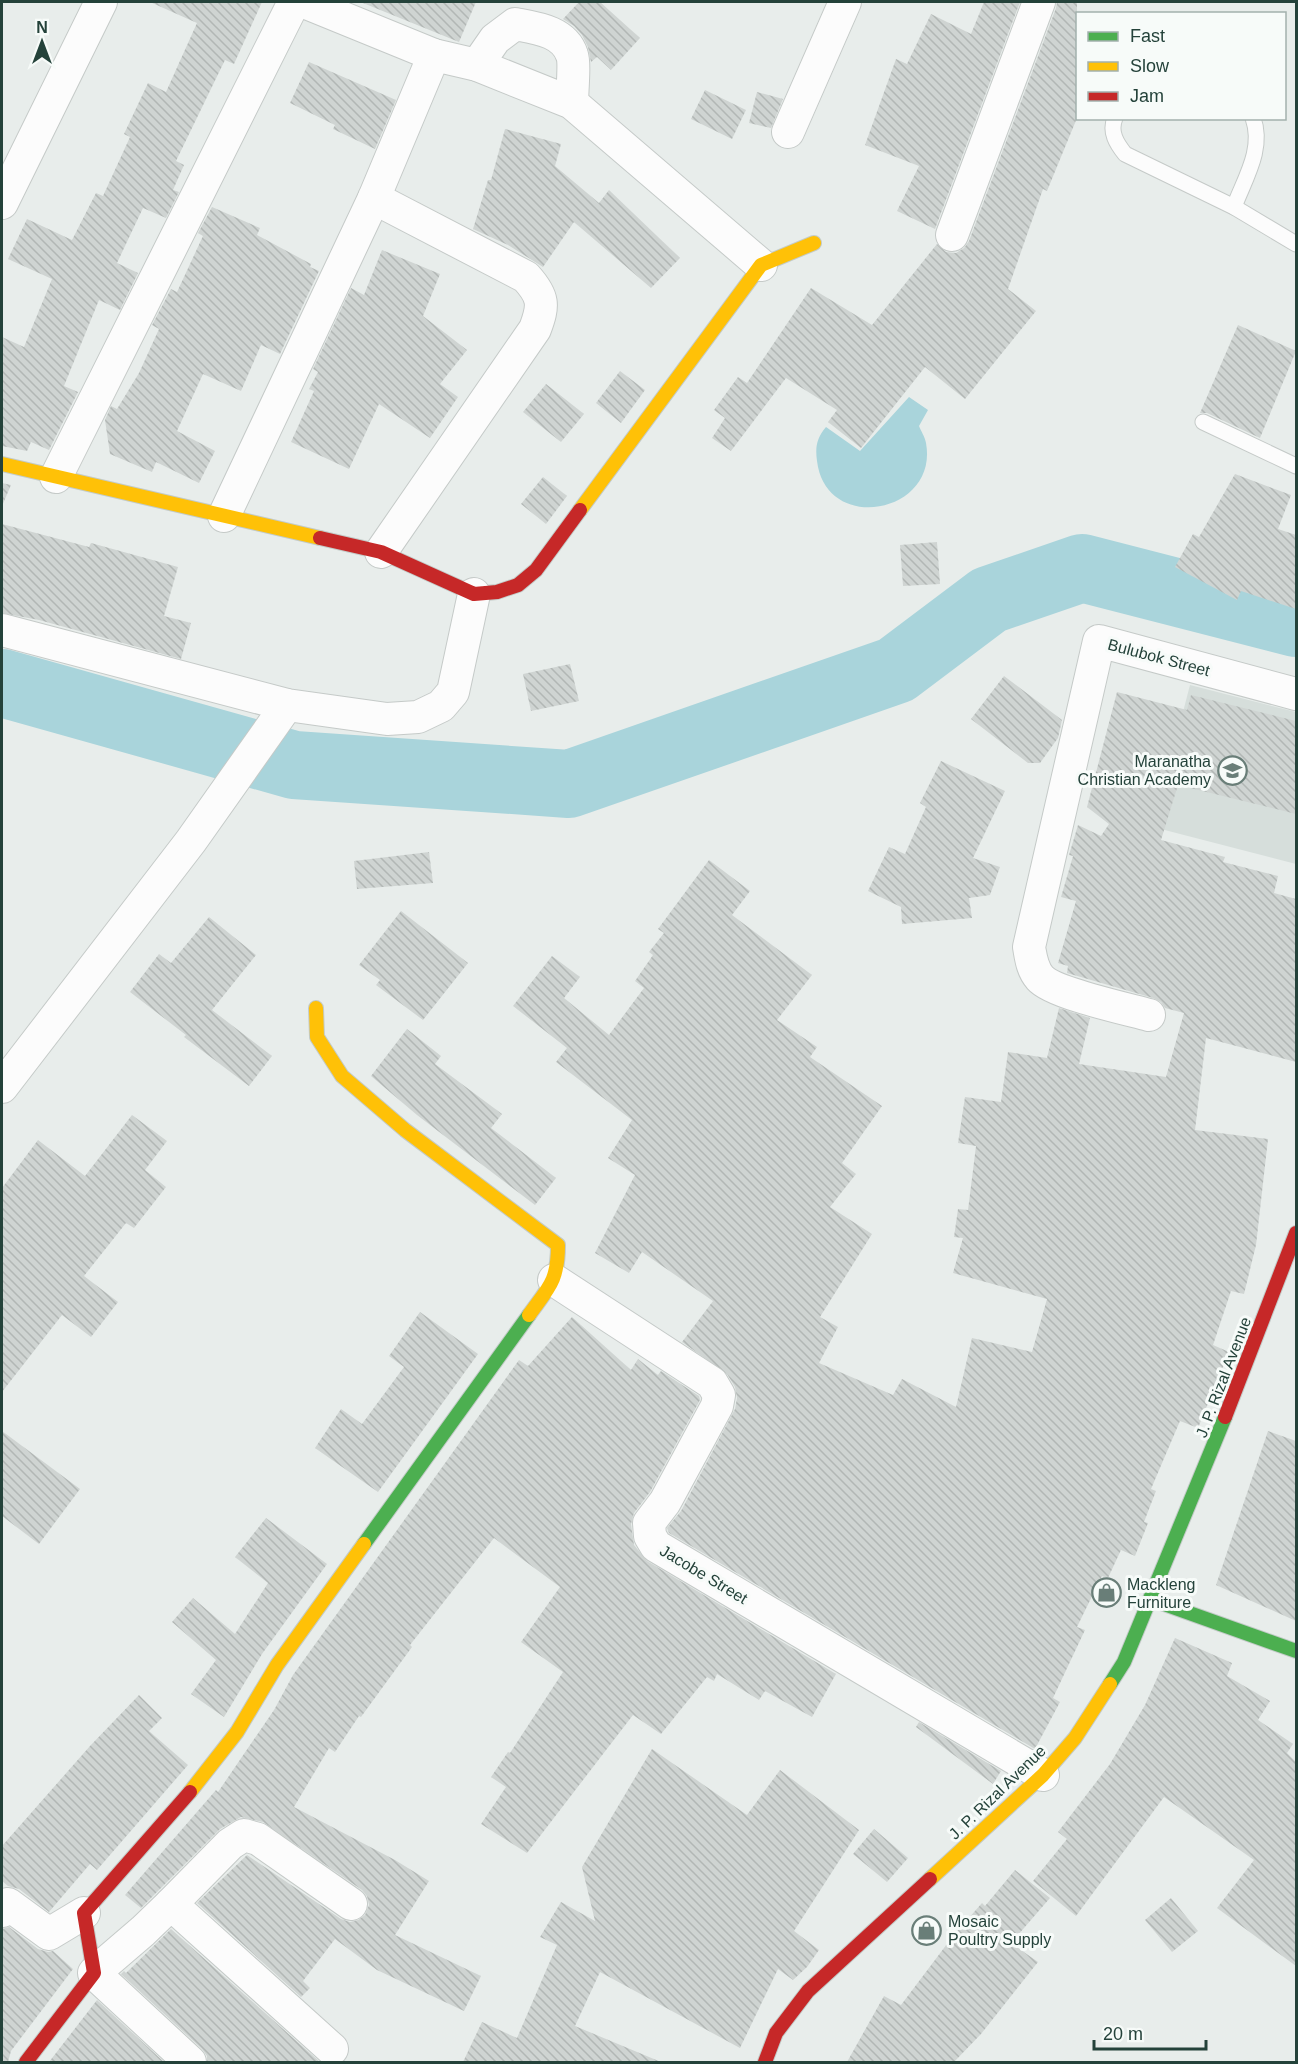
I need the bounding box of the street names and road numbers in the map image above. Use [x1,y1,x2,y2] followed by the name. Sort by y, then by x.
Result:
[1106,636,1212,679] street label: Bulubok Street
[1193,1315,1254,1440] street label: J. P. Rizal Avenue
[657,1542,751,1607] street label: Jacobe Street
[946,1742,1049,1843] street label: J. P. Rizal Avenue

